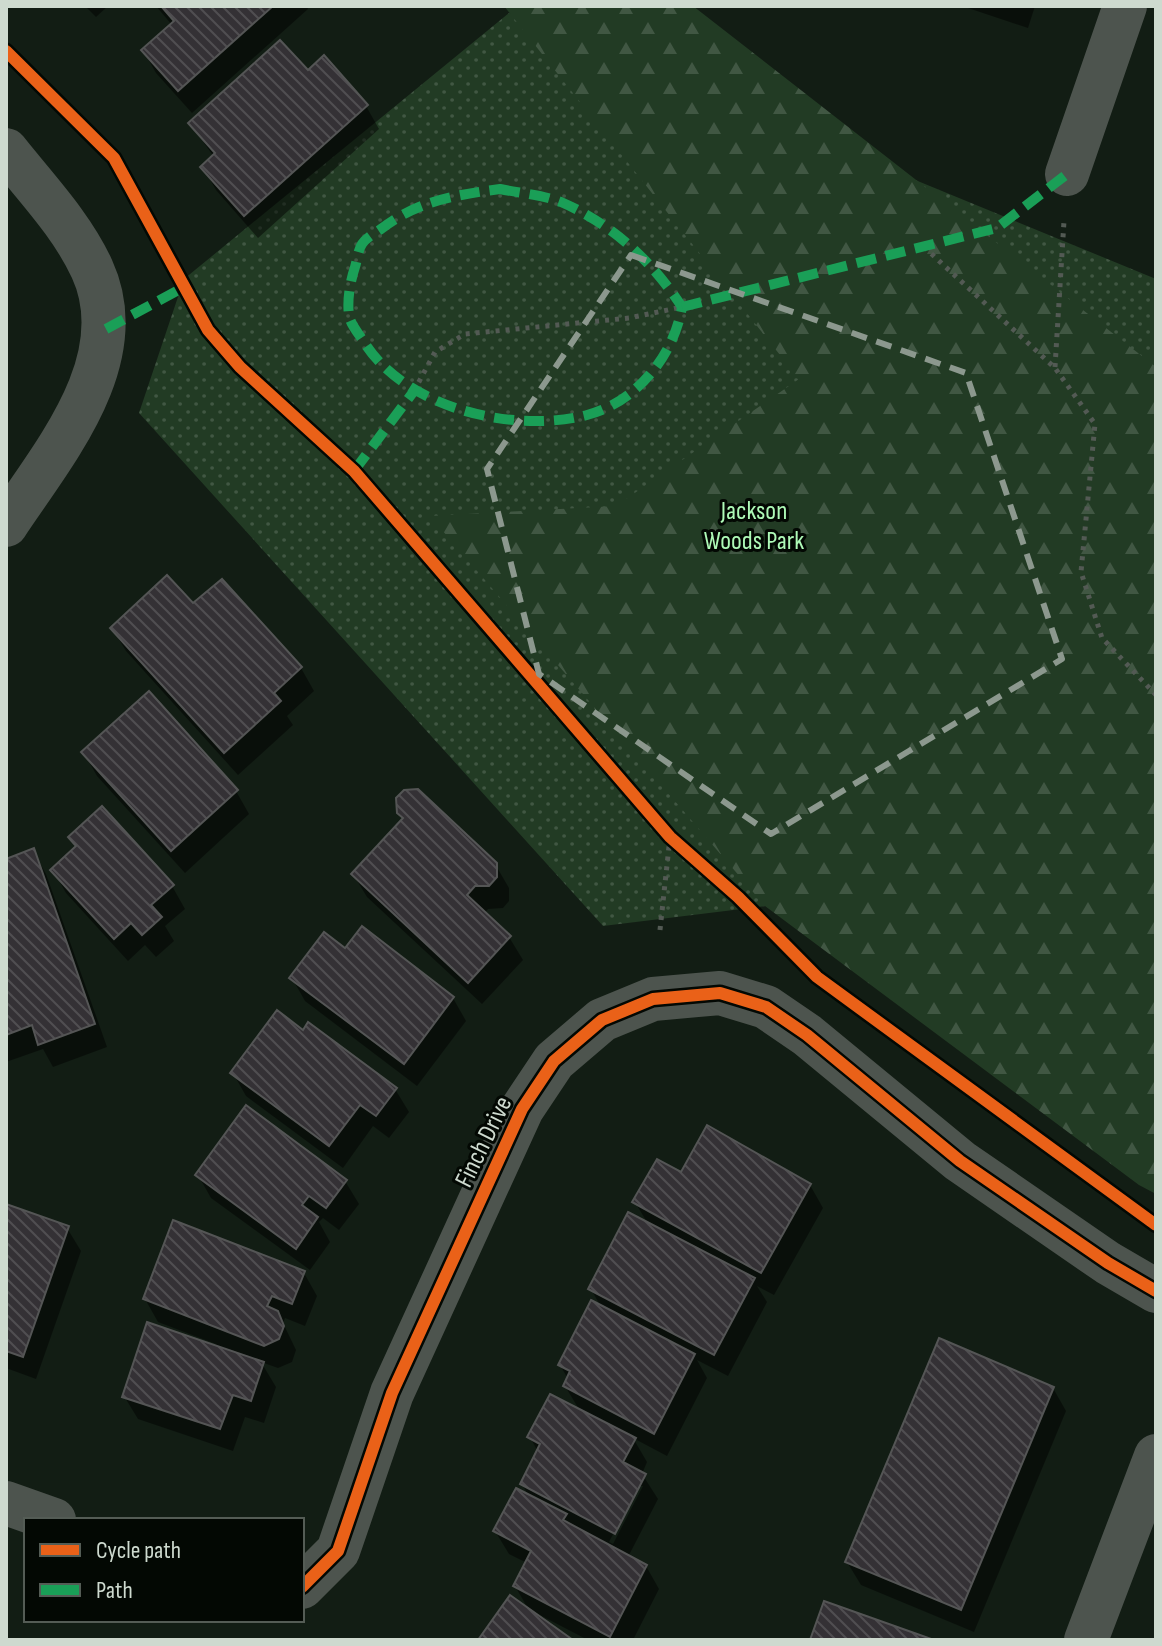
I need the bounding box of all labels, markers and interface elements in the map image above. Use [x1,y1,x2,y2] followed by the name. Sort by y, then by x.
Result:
[704,496,804,557] park label: Jackson Woods Park
[449,1091,519,1193] street label: Finch Drive
[24,1518,304,1622] legend
[96,1536,181,1565] text: Cycle path
[96,1576,133,1605] text: Path

